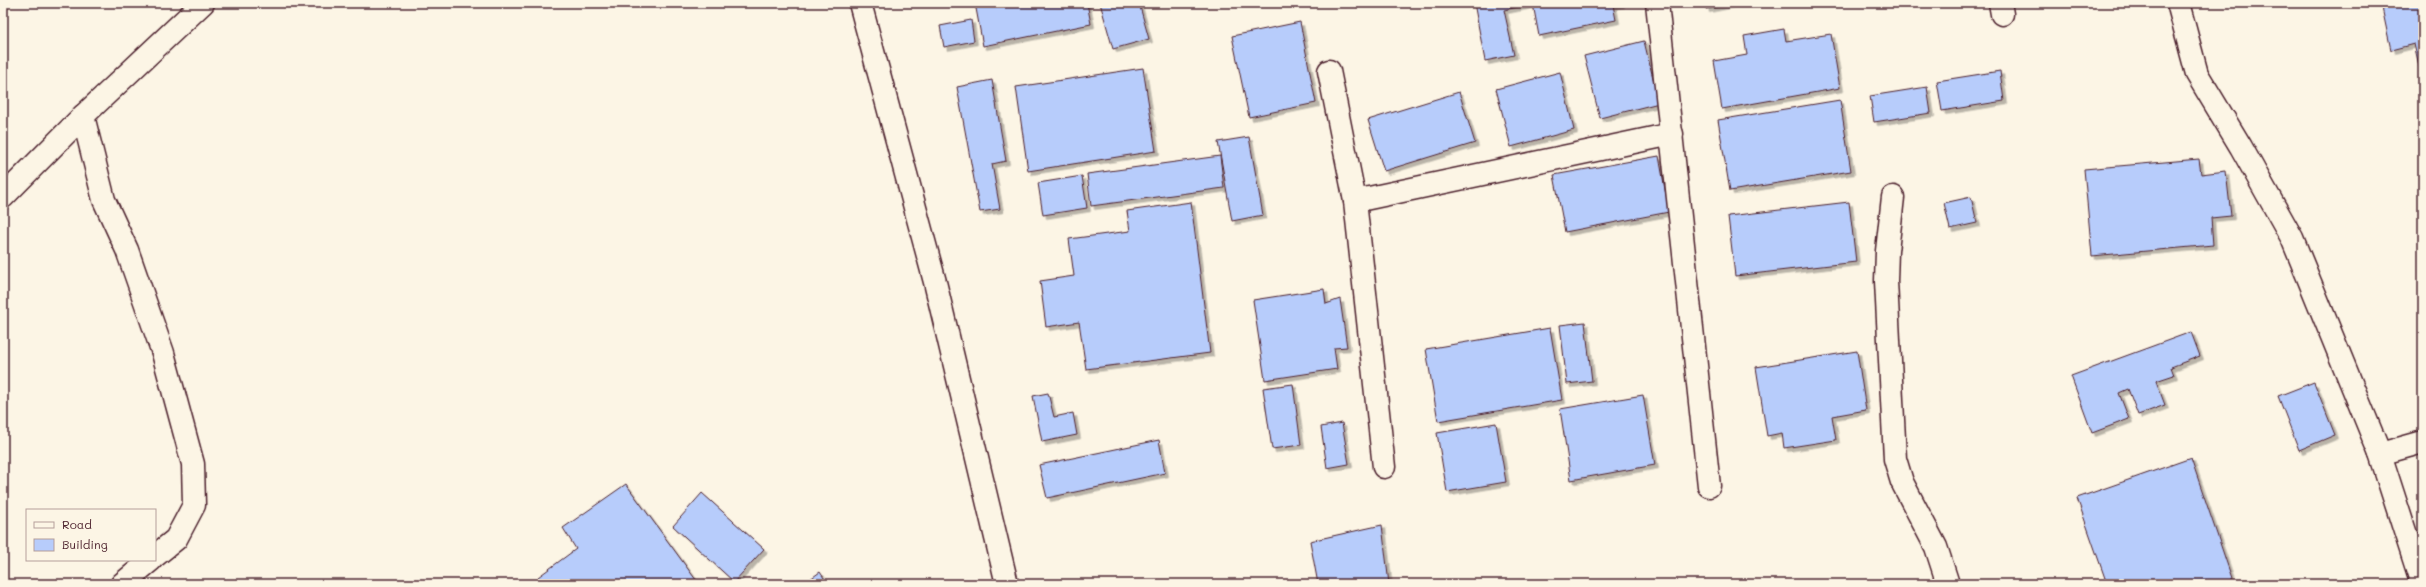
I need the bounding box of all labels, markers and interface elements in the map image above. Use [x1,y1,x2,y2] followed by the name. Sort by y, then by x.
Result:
[26,509,156,561] legend
[62,516,92,532] text: Road
[62,536,108,552] text: Building

